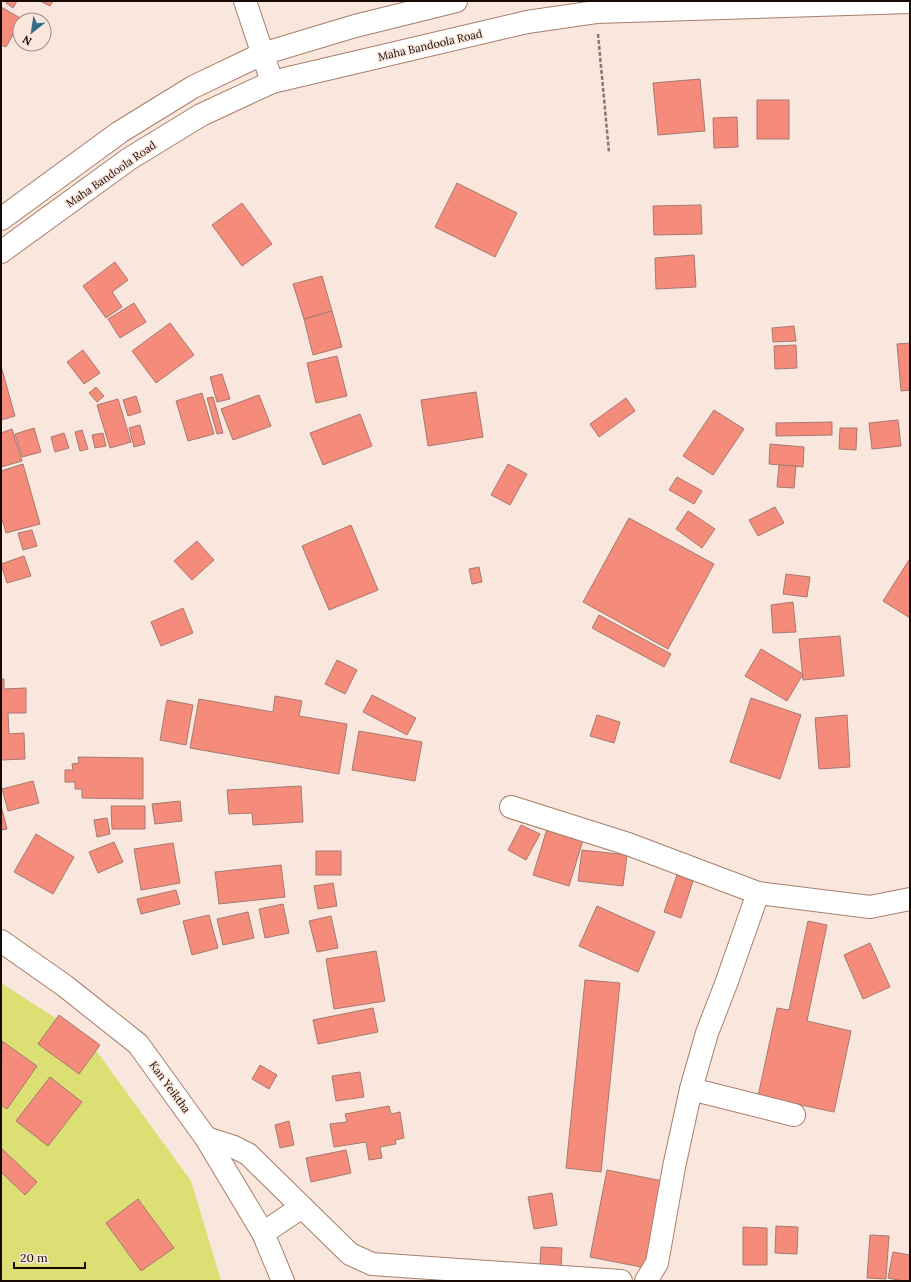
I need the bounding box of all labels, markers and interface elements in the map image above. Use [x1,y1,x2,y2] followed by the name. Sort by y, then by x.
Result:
[12,12,52,52] north arrow
[376,26,484,64] street label: Maha Bandoola Road
[19,32,34,49] text: N
[63,137,159,210] street label: Maha Bandoola Road
[147,1058,194,1116] street label: Kan Yeiktha
[14,1244,85,1270] scale bar
[20,1250,48,1265] text: 20 m

